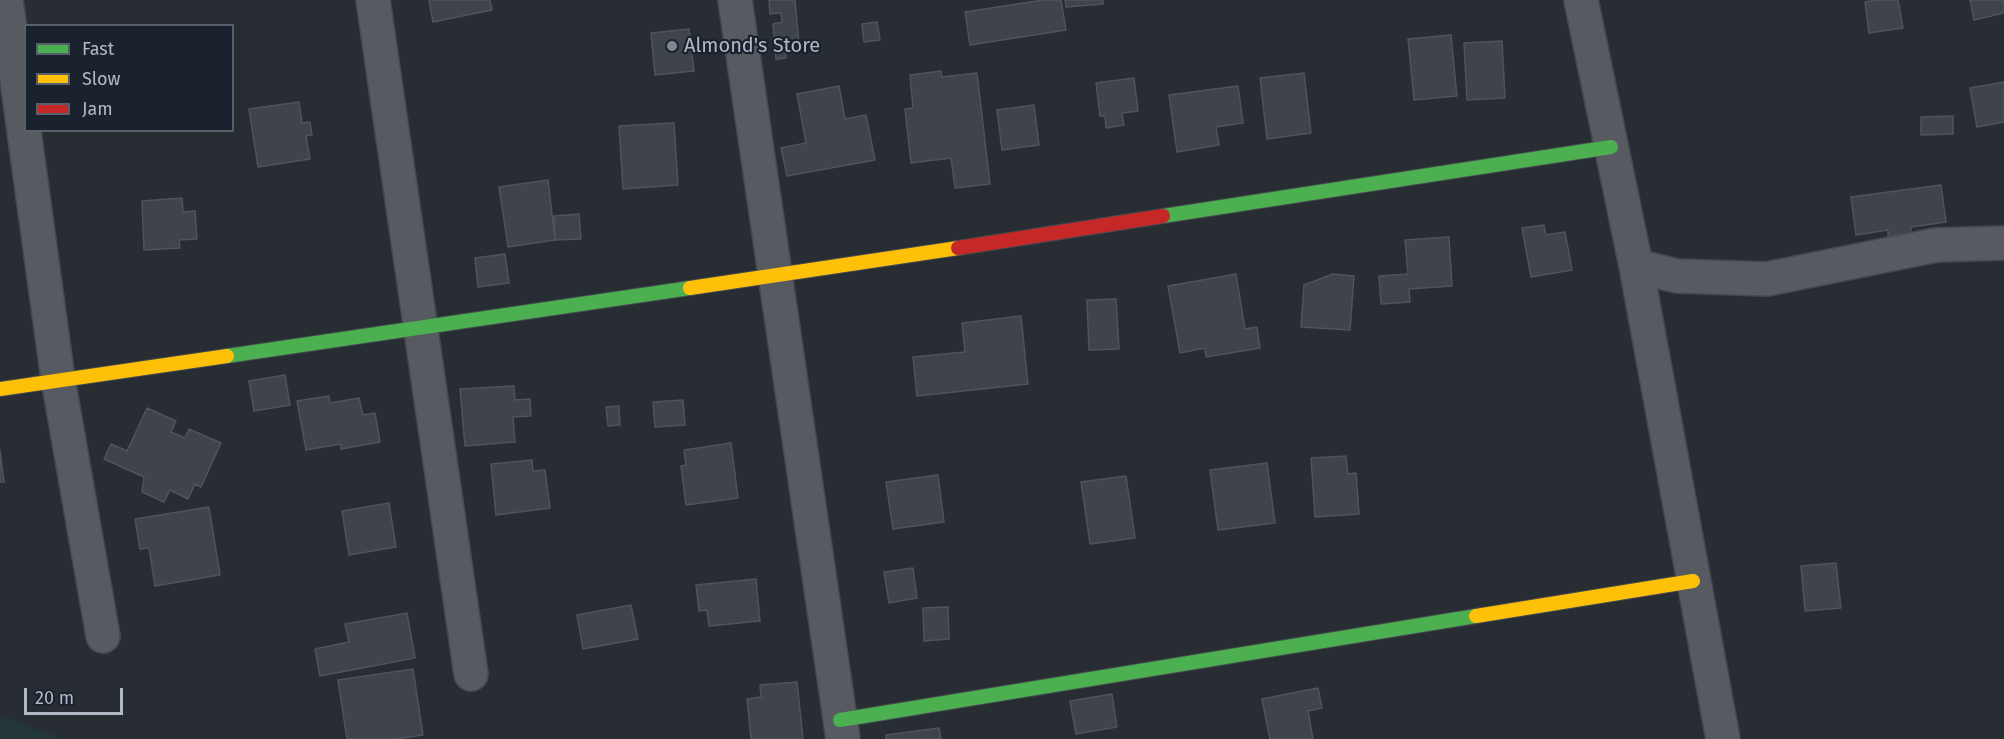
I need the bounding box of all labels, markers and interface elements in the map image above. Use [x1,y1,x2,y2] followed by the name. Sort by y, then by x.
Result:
[24,24,234,132] legend
[684,34,820,58] place label: Almond's Store
[82,38,114,60] text: Fast
[665,39,679,53] marker: Almond's Store
[82,68,120,90] text: Slow
[82,98,113,120] text: Jam
[27,676,126,714] scale bar
[35,687,74,709] text: 20 m

